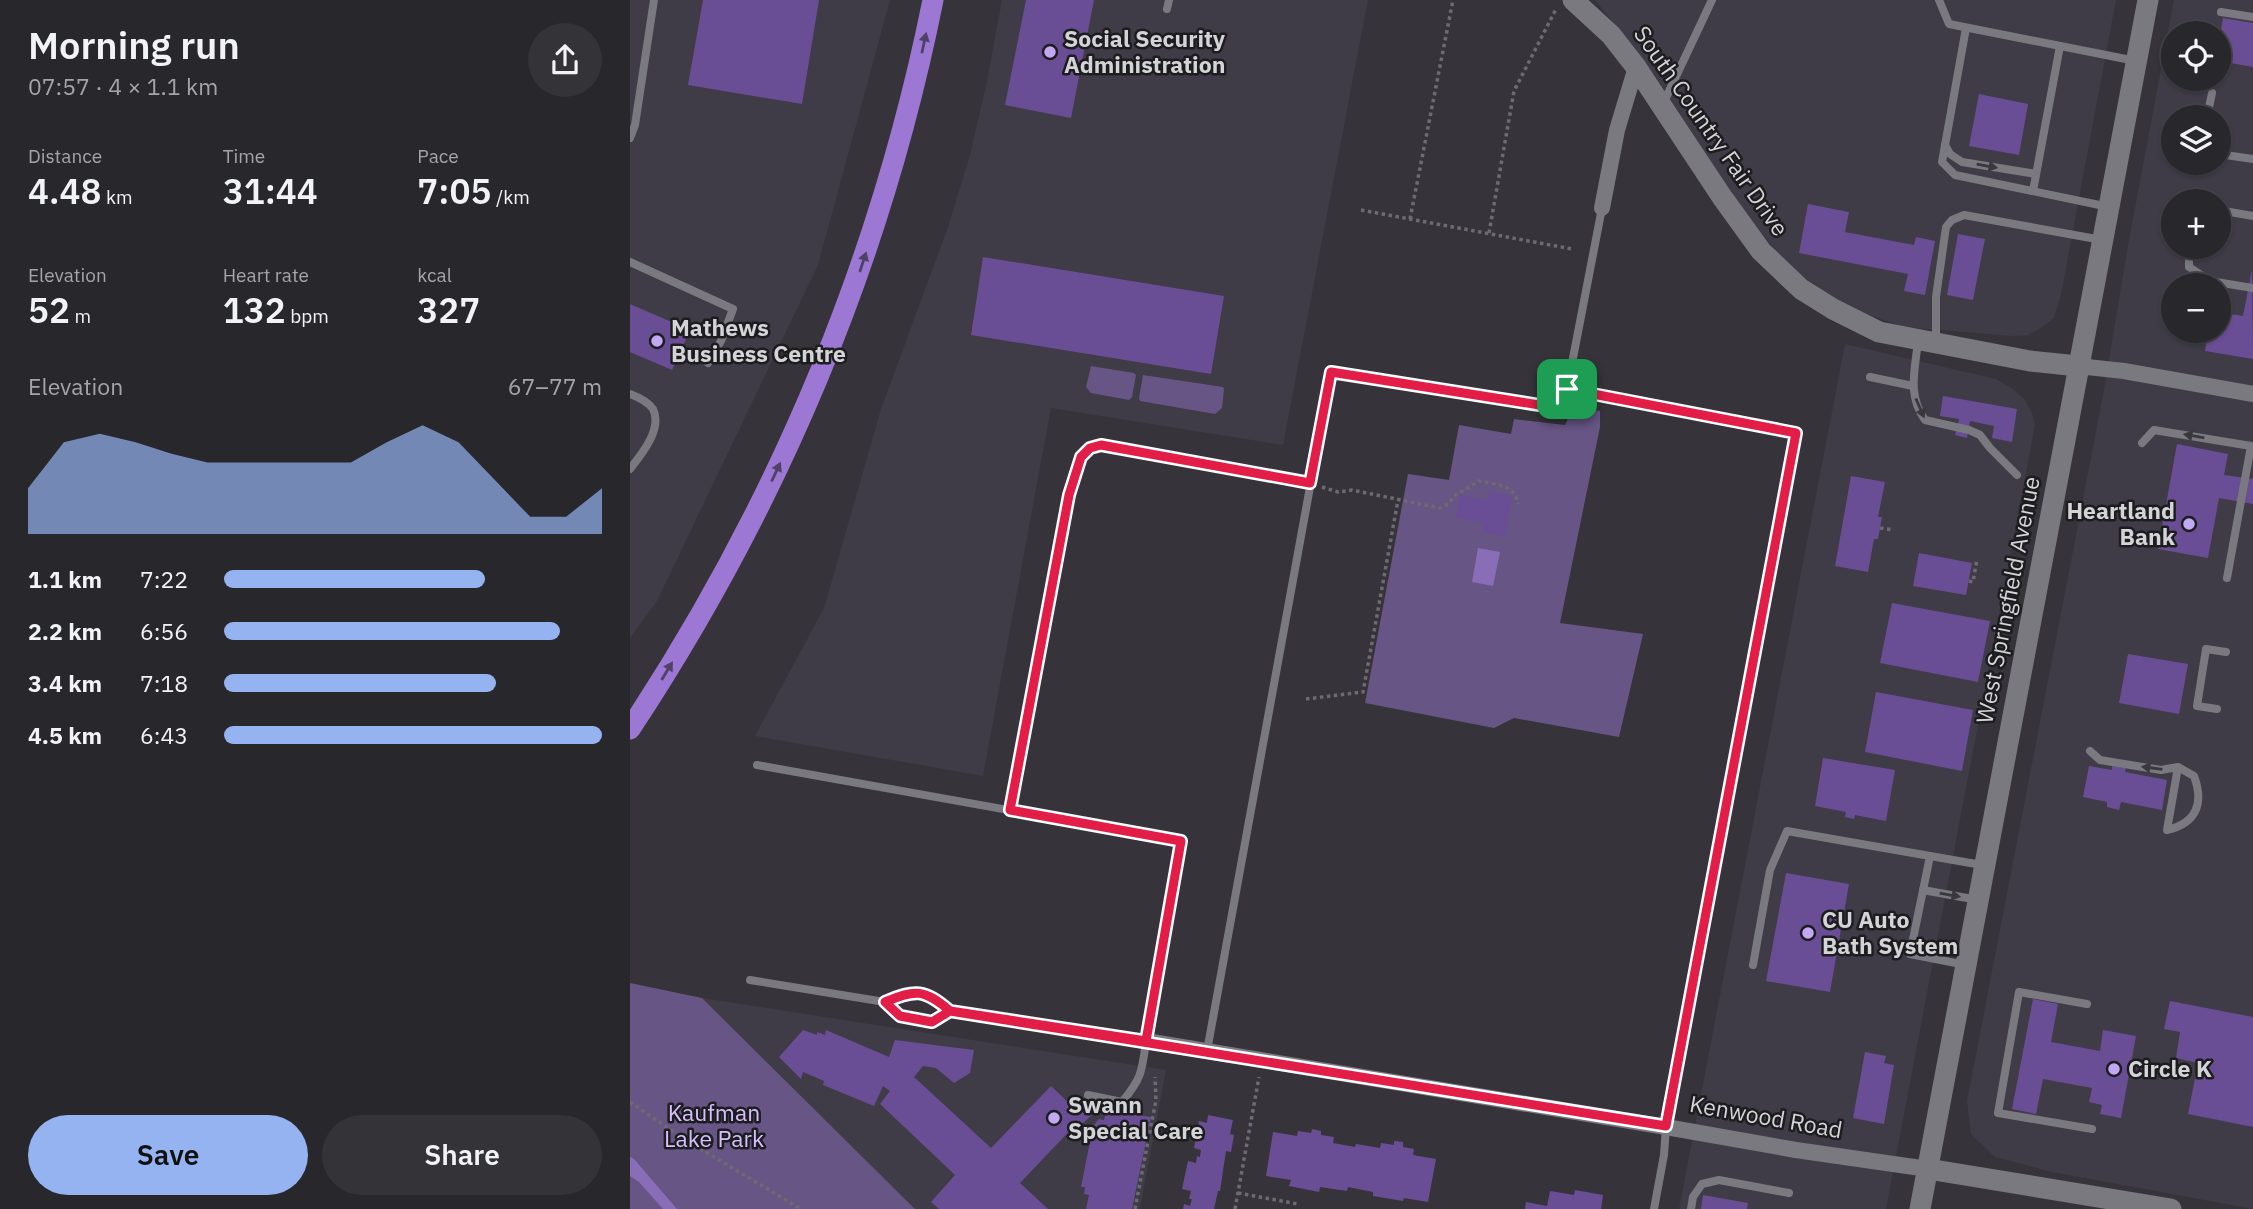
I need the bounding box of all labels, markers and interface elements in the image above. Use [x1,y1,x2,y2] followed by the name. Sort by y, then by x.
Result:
[1628,19,1796,241] street label: South Country Fair Drive
[28,20,240,69] text: Morning run
[2161,21,2231,343] map controls
[2161,21,2231,91] button: locate
[528,23,602,97] button: share
[1064,23,1226,79] place label: Social Security Administration
[919,32,930,54] one-way arrow
[1042,44,1058,60] marker: Social Security Administration
[28,71,218,101] text: 07:57 · 4 × 1.1 km
[2161,105,2231,175] button: layers
[28,144,102,168] text: Distance
[223,144,265,168] text: Time
[417,144,459,168] text: Pace
[1976,161,1998,172] one-way arrow
[28,168,101,214] text: 4.48
[223,168,318,214] text: 31:44
[417,168,492,214] text: 7:05
[101,185,133,209] text: km
[492,185,530,209] text: /km
[2161,189,2231,259] button: +
[858,251,869,272] one-way arrow
[28,263,107,287] text: Elevation
[223,263,309,287] text: Heart rate
[417,263,452,287] text: kcal
[2161,273,2231,343] button: −
[28,287,70,333] text: 52
[223,287,286,333] text: 132
[417,287,480,333] text: 327
[70,304,91,328] text: m
[286,304,329,328] text: bpm
[671,312,846,368] place label: Mathews Business Centre
[649,333,665,349] marker: Mathews Business Centre
[1537,359,1597,419] pin
[1548,370,1586,408] icon: arrive
[28,371,123,401] text: Elevation
[508,371,602,401] text: 67–77 m
[1914,397,1925,418] one-way arrow
[2182,430,2204,441] one-way arrow
[771,462,782,482] one-way arrow
[1968,474,2046,726] street label: West Springfield Avenue
[2066,495,2176,551] place label: Heartland Bank
[2181,516,2197,532] marker: Heartland Bank
[28,564,102,594] text: 1.1 km
[140,564,188,594] text: 7:22
[28,616,102,646] text: 2.2 km
[140,616,188,646] text: 6:56
[660,662,673,681] one-way arrow
[28,668,102,698] text: 3.4 km
[140,668,188,698] text: 7:18
[28,720,102,750] text: 4.5 km
[140,720,188,750] text: 6:43
[2141,763,2163,774] one-way arrow
[1939,890,1961,901] one-way arrow
[1822,904,1958,960] place label: CU Auto Bath System
[1800,925,1816,941] marker: CU Auto Bath System
[2128,1053,2212,1083] place label: Circle K
[2106,1061,2122,1077] marker: Circle K
[1687,1088,1845,1144] street label: Kenwood Road
[1068,1089,1203,1145] place label: Swann Special Care
[664,1097,764,1153] park label: Kaufman Lake Park
[1046,1110,1062,1126] marker: Swann Special Care
[28,1115,308,1195] button: Save
[322,1115,602,1195] button: Share

